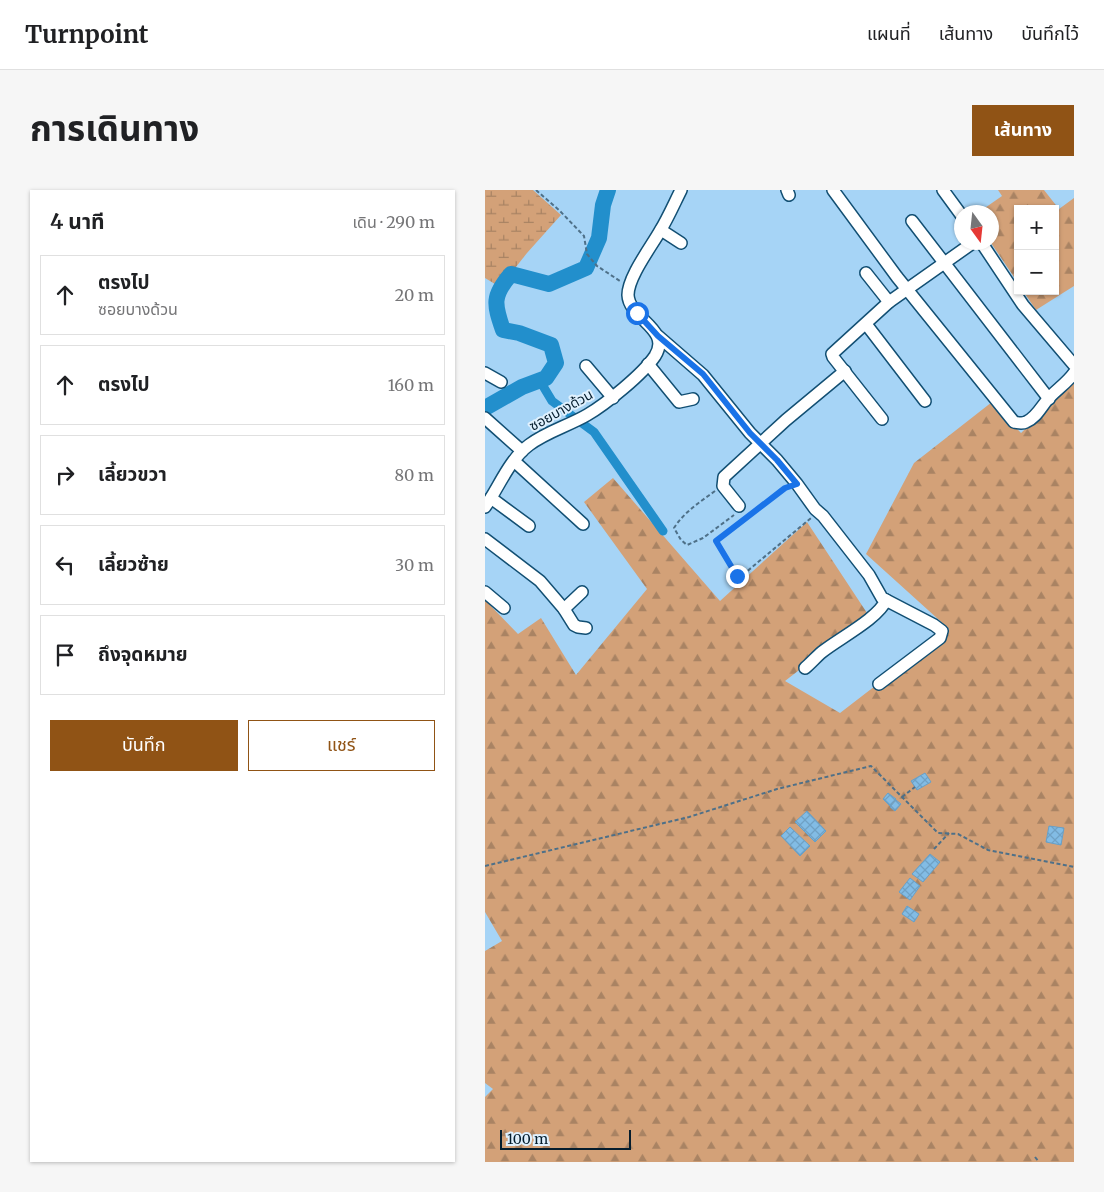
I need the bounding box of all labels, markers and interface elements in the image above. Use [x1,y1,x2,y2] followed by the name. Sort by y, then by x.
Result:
[25,19,148,50] text: Turnpoint
[867,22,911,45] text: แผนที่
[939,22,993,45] text: เส้นทาง
[1021,22,1079,45] text: บันทึกไว้
[972,105,1074,156] button: เส้นทาง
[30,107,199,151] text: การเดินทาง
[954,205,999,250] north arrow
[1014,205,1059,295] map controls
[1014,205,1059,250] button: +
[50,208,105,235] text: 4 นาที
[353,212,435,232] text: เดิน · 290 m
[1014,250,1059,295] button: −
[98,270,150,294] text: ตรงไป
[51,281,79,309] icon: ahead
[395,285,434,305] text: 20 m
[98,299,178,319] text: ซอยบางด้วน
[626,302,649,325] route start
[51,371,79,399] icon: ahead
[98,372,150,396] text: ตรงไป
[388,375,434,395] text: 160 m
[526,385,596,435] street label: ซอยบางด้วน
[51,461,79,489] icon: right
[98,462,167,486] text: เลี้ยวขวา
[395,465,434,485] text: 80 m
[51,551,79,579] icon: left
[98,552,169,576] text: เลี้ยวซ้าย
[395,555,434,575] text: 30 m
[726,565,749,588] route end
[51,641,79,669] icon: arrive
[98,642,188,666] text: ถึงจุดหมาย
[50,720,238,771] button: บันทึก
[248,720,435,771] button: แชร์
[500,1127,631,1150] scale bar
[507,1130,548,1148] text: 100 m

